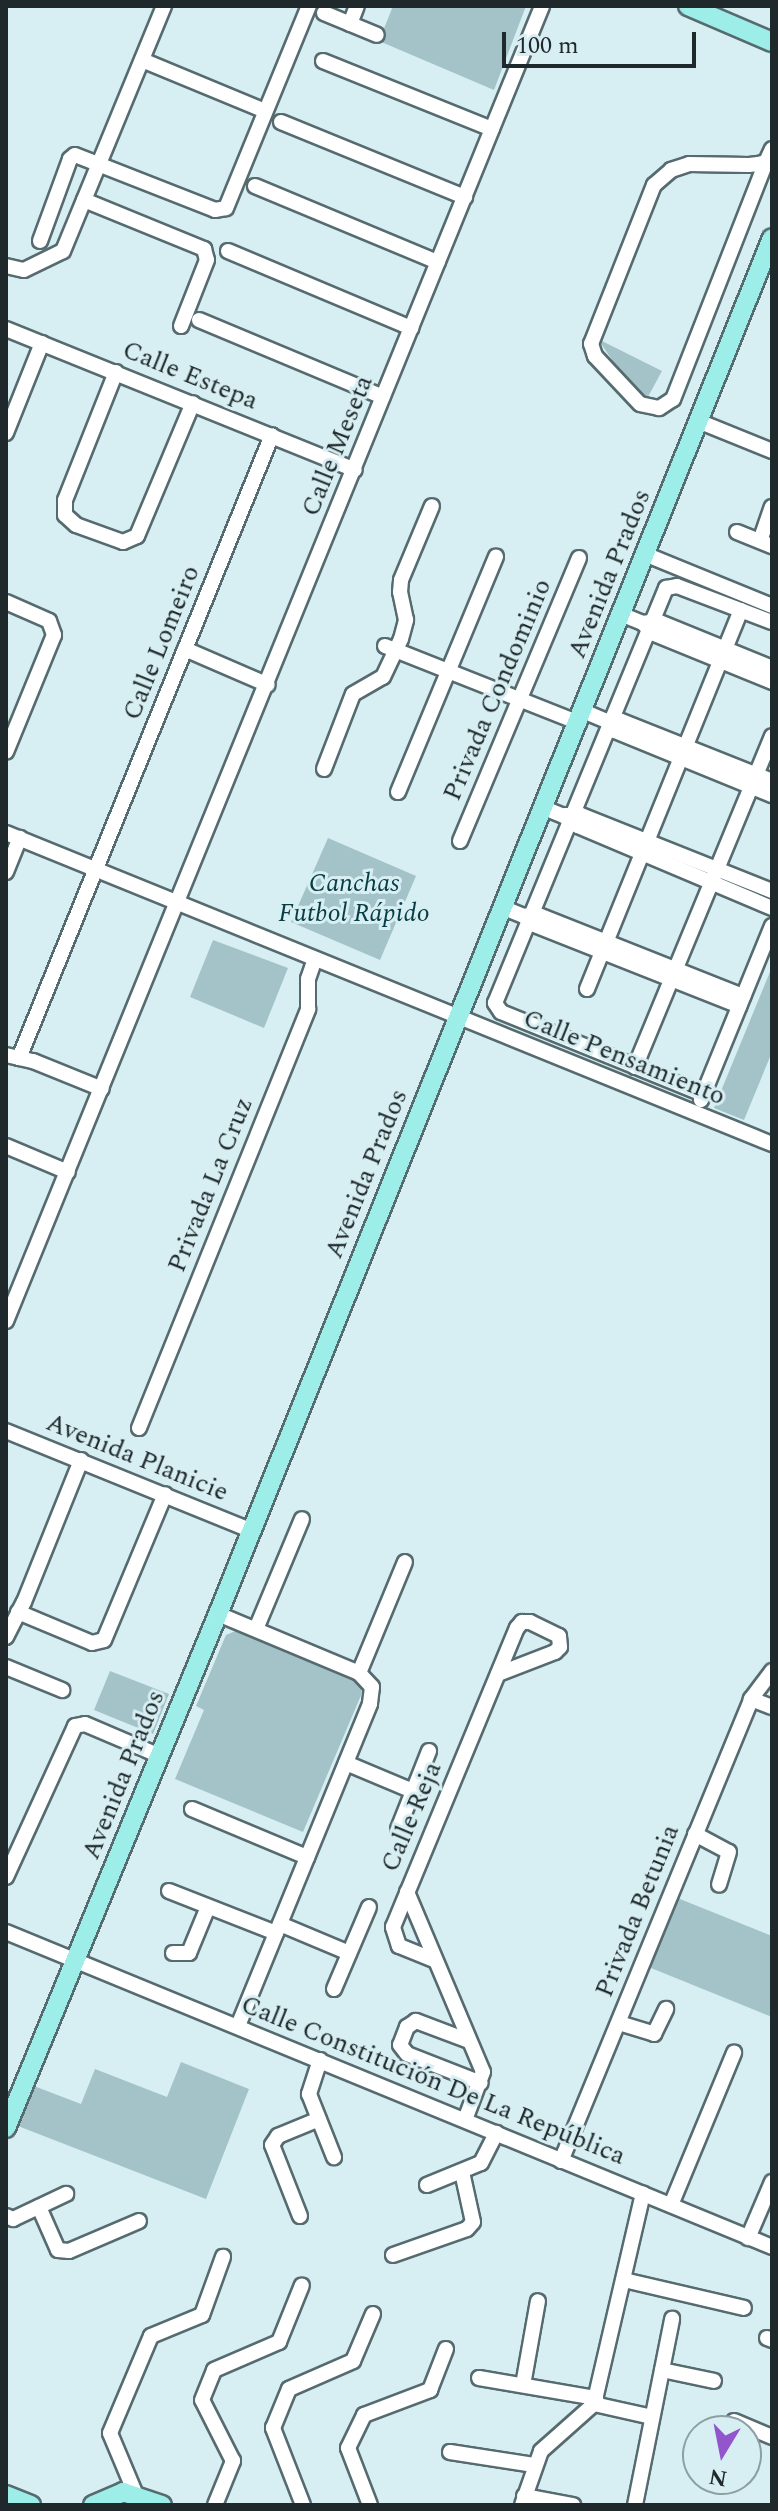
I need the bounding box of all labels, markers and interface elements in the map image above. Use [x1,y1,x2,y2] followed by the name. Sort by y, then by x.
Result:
[506,16,700,66] scale bar
[516,28,579,64] text: 100 m
[118,335,262,417] street label: Calle Estepa
[296,371,380,521] street label: Calle Meseta
[562,485,658,663] street label: Avenida Prados
[117,561,207,725] street label: Calle Lomeiro
[437,574,559,806] street label: Privada Condominio
[278,868,430,930] park label: Canchas Futbol Rápido
[519,1003,729,1113] street label: Calle Pensamiento
[319,1085,415,1263] street label: Avenida Prados
[162,1093,260,1277] street label: Privada La Cruz
[41,1407,233,1509] street label: Avenida Planicie
[76,1686,172,1864] street label: Avenida Prados
[375,1757,449,1877] street label: Calle Reja
[589,1820,687,2002] street label: Privada Betunia
[236,1989,630,2173] street label: Calle Constitución De La República
[682,2415,762,2495] north arrow
[706,2459,730,2495] text: N

